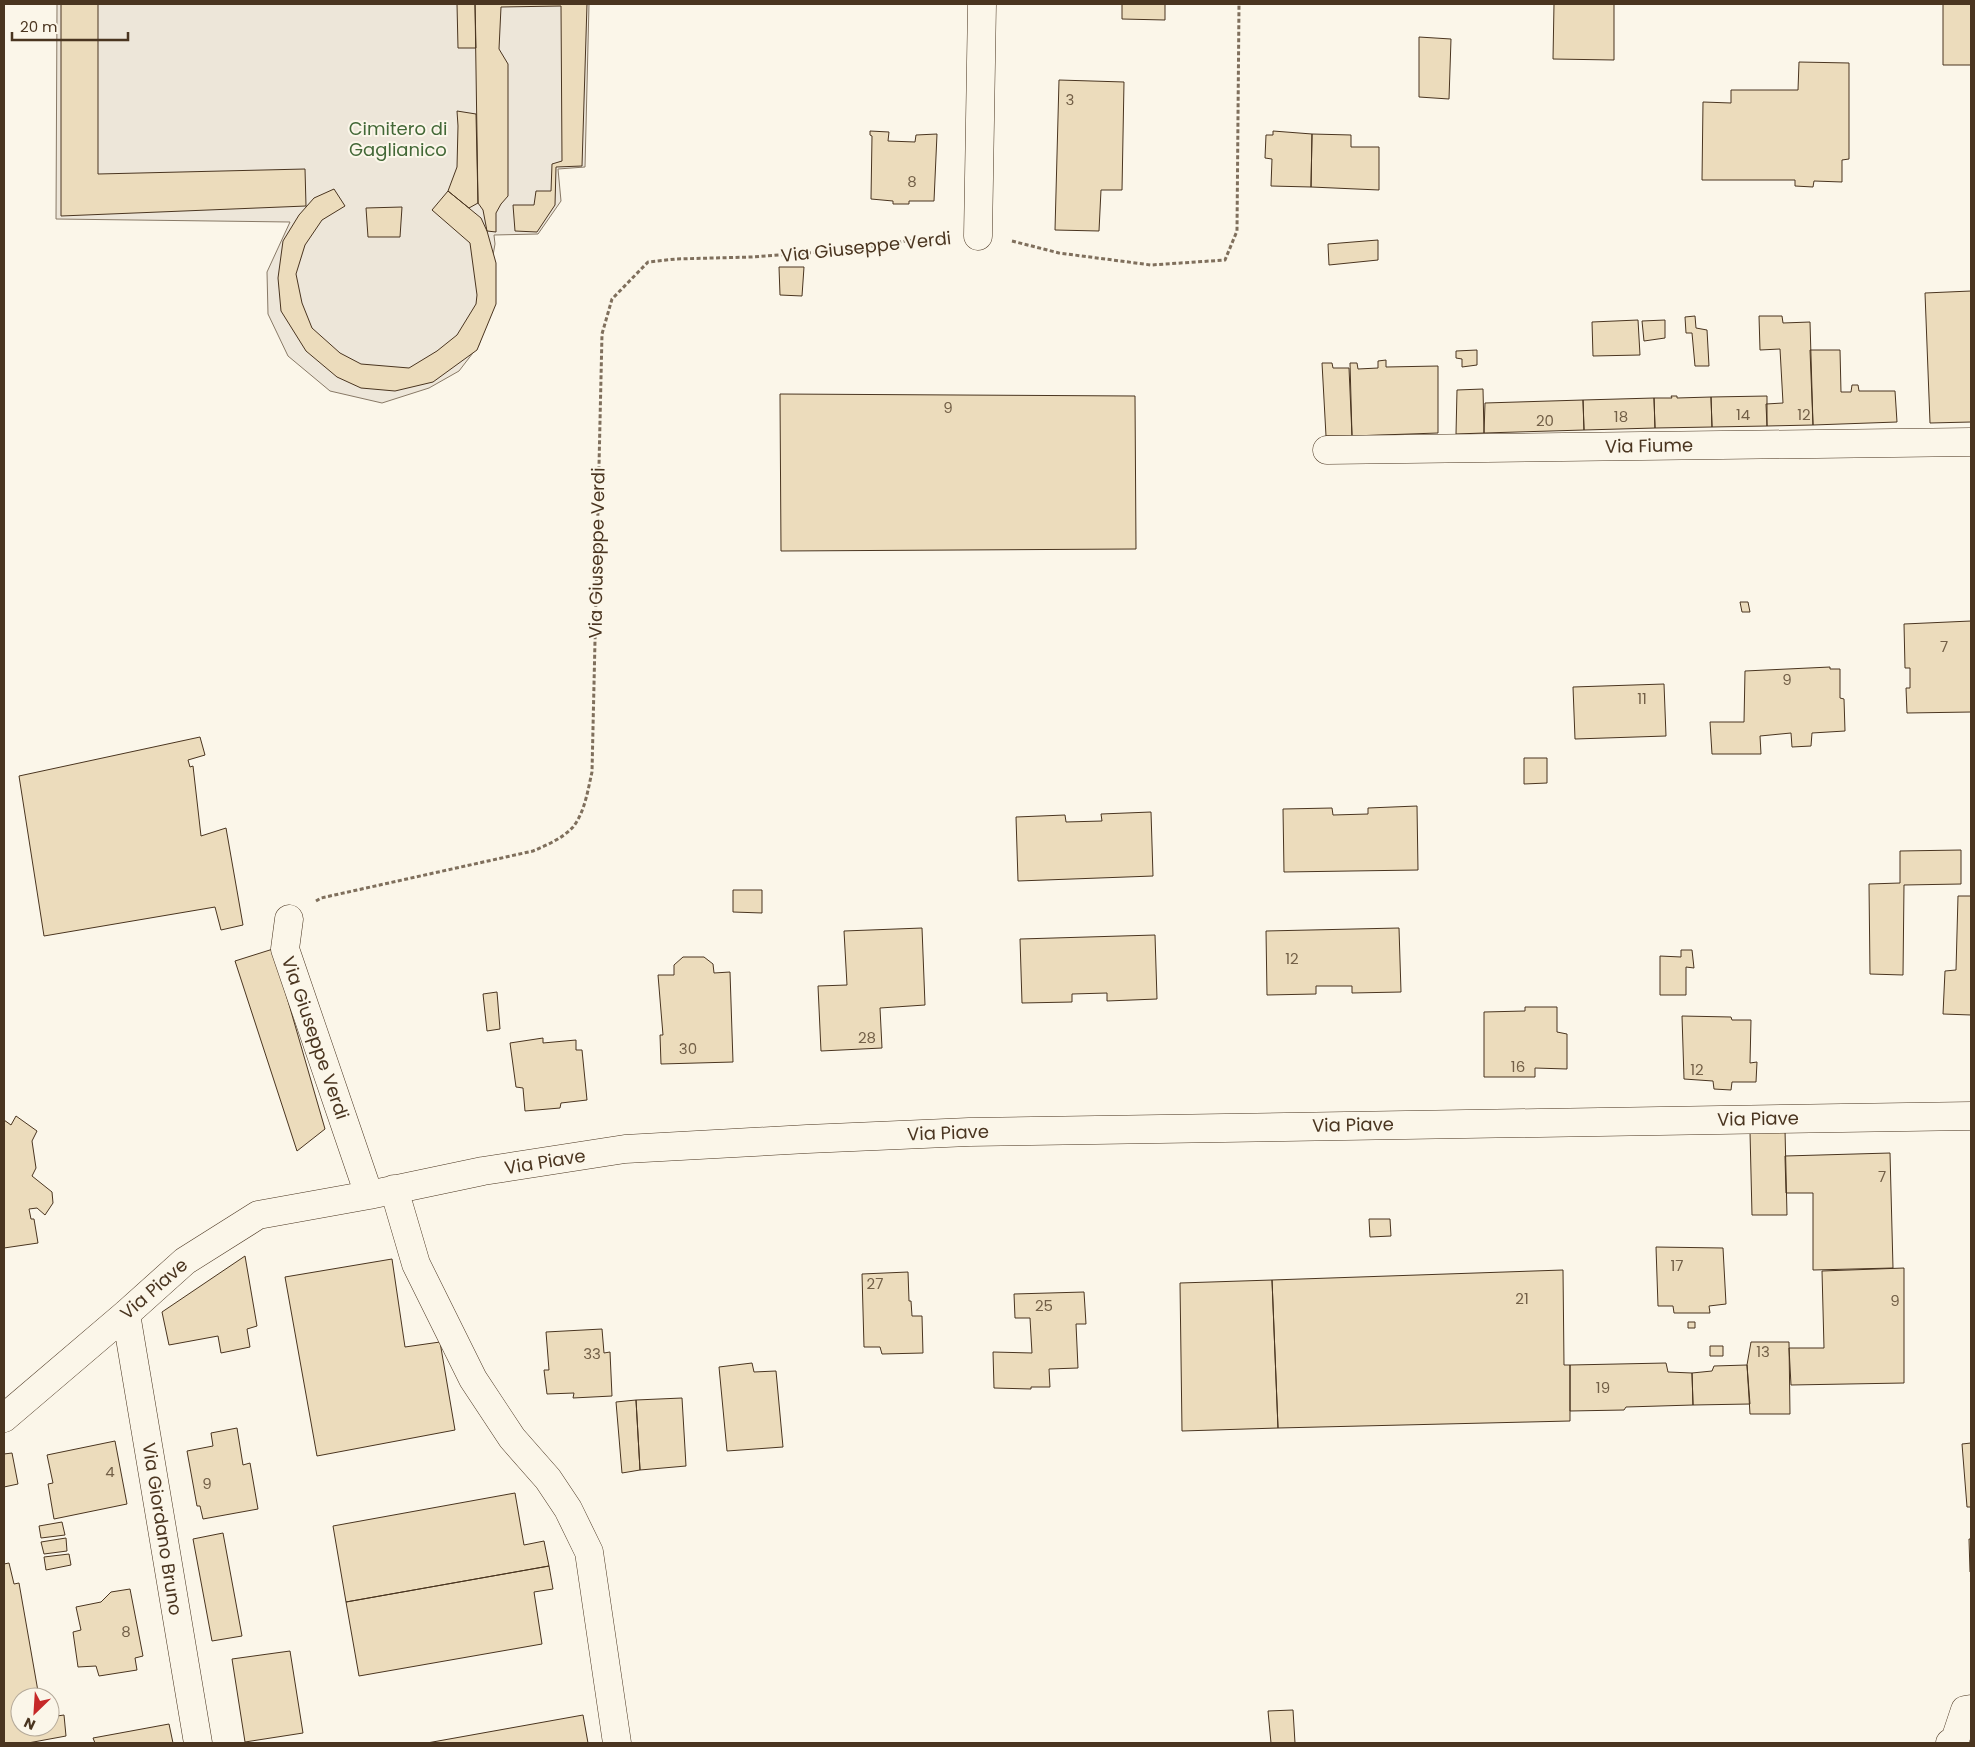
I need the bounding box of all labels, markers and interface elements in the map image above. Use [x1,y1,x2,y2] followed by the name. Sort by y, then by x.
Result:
[12,10,129,42] scale bar
[20,16,58,37] text: 20 m
[1066,89,1074,110] house number: 3
[349,116,447,162] park label: Cimitero di Gaglianico
[907,171,917,192] house number: 8
[780,225,952,268] street label: Via Giuseppe Verdi
[943,397,953,418] house number: 9
[1736,404,1750,425] house number: 14
[1797,404,1811,425] house number: 12
[1614,406,1628,427] house number: 18
[1536,410,1554,431] house number: 20
[1605,432,1693,459] street label: Via Fiume
[583,467,610,639] street label: Via Giuseppe Verdi
[1940,636,1948,657] house number: 7
[1782,669,1792,690] house number: 9
[1637,688,1647,709] house number: 11
[1285,948,1299,969] house number: 12
[276,953,355,1123] street label: Via Giuseppe Verdi
[858,1027,876,1048] house number: 28
[679,1038,697,1059] house number: 30
[1511,1056,1525,1077] house number: 16
[1690,1059,1704,1080] house number: 12
[1717,1105,1799,1132] street label: Via Piave
[1312,1111,1394,1138] street label: Via Piave
[907,1119,989,1146] street label: Via Piave
[503,1143,587,1180] street label: Via Piave
[1878,1166,1886,1187] house number: 7
[115,1252,193,1325] street label: Via Piave
[1671,1255,1684,1276] house number: 17
[867,1273,883,1294] house number: 27
[1515,1288,1529,1309] house number: 21
[1890,1290,1900,1311] house number: 9
[1035,1295,1053,1316] house number: 25
[1756,1341,1770,1362] house number: 13
[583,1343,601,1364] house number: 33
[1596,1377,1610,1398] house number: 19
[136,1441,189,1617] street label: Via Giordano Bruno
[105,1461,115,1482] house number: 4
[202,1473,212,1494] house number: 9
[121,1621,131,1642] house number: 8
[10,1687,60,1737] north arrow
[21,1712,39,1735] text: N

